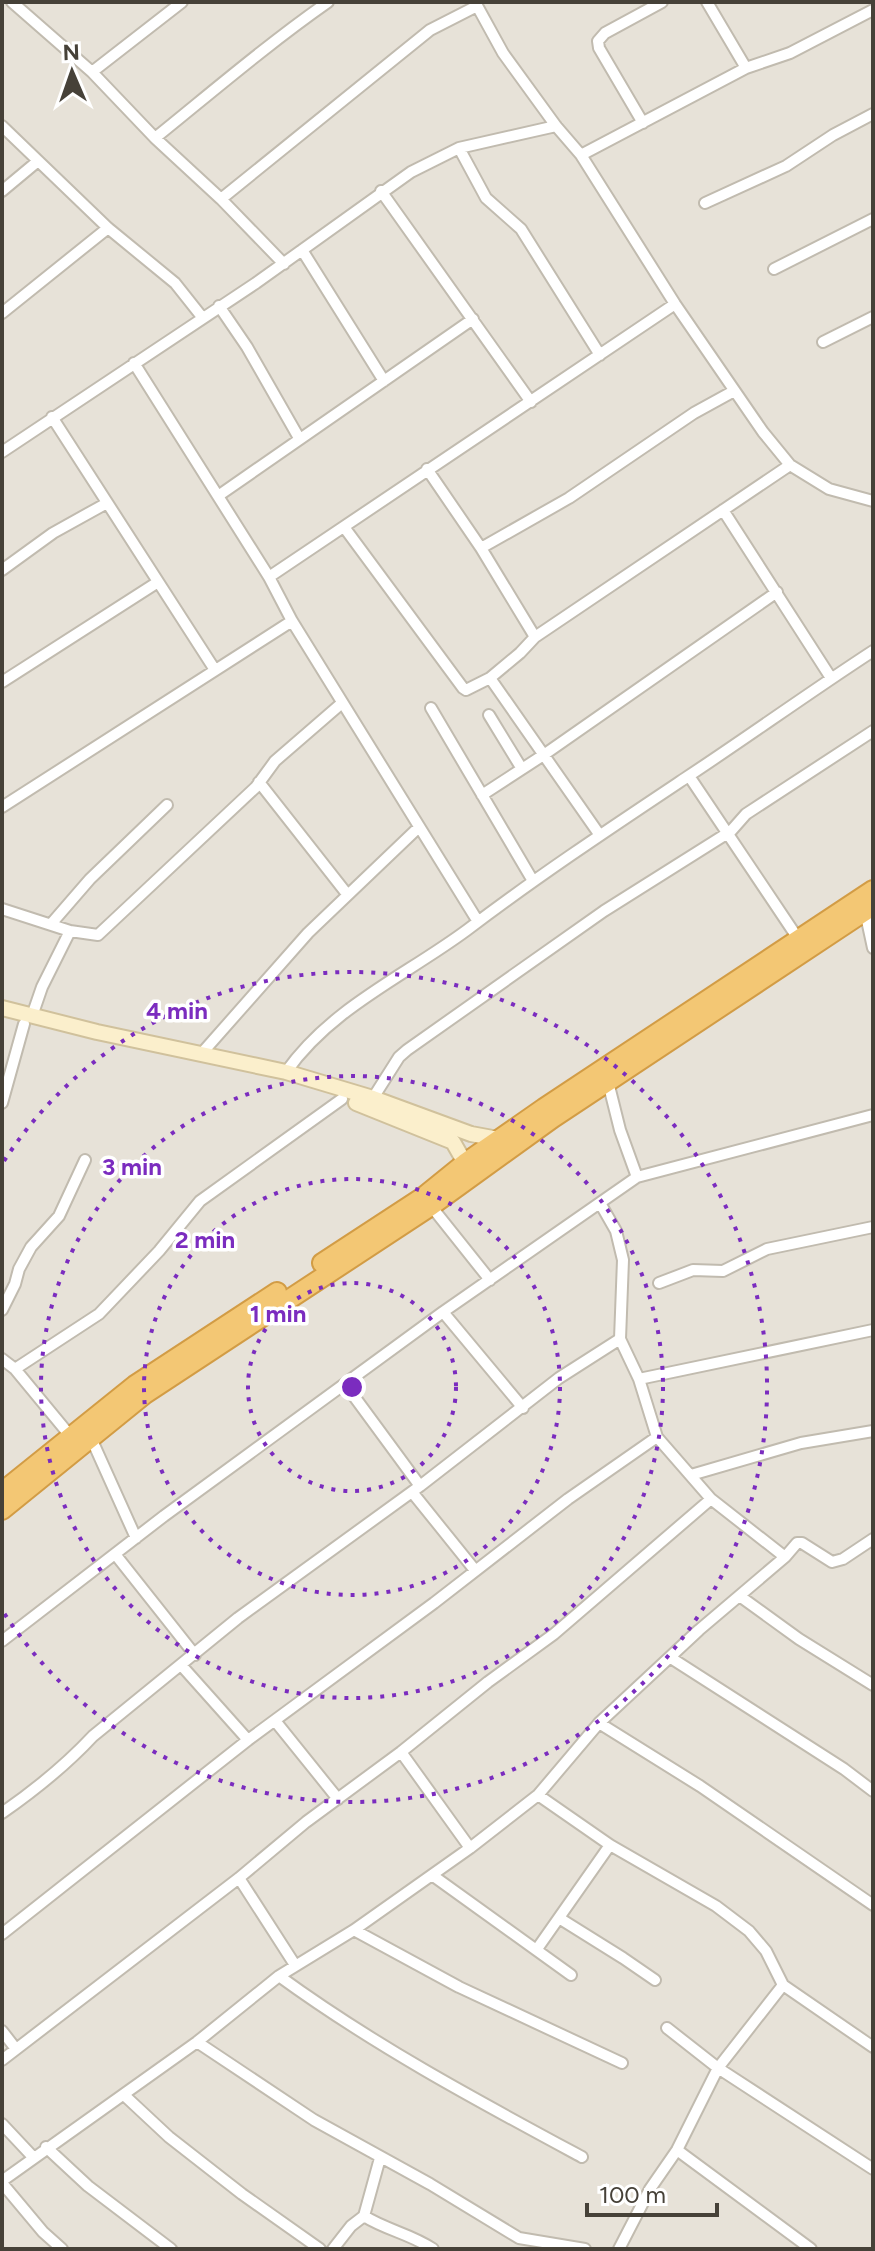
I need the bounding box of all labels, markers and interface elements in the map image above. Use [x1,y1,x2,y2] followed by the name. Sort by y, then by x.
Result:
[32,32,112,112] north arrow
[62,39,80,66] text: N
[146,996,208,1025] text: 4 min
[102,1152,162,1181] text: 3 min
[175,1225,235,1254] text: 2 min
[250,1299,306,1328] text: 1 min
[338,1373,366,1401] centre of rings
[587,2167,717,2217] scale bar
[599,2180,666,2209] text: 100 m

